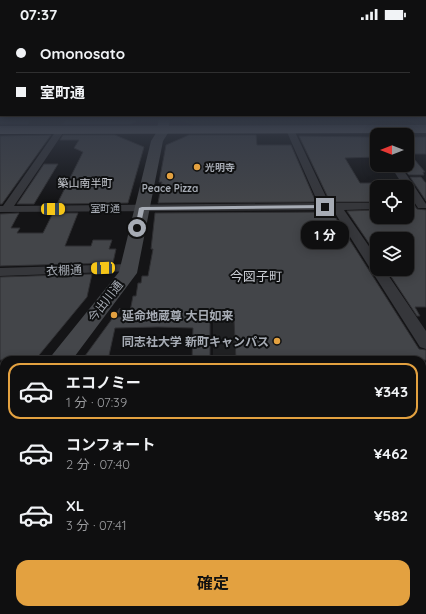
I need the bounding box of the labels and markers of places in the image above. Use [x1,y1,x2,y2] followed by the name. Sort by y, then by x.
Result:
[205,161,235,174] place label: 光明寺
[192,162,202,172] marker: 光明寺
[165,171,175,181] marker: Peace Pizza
[142,182,198,195] place label: Peace Pizza
[122,308,233,323] place label: 延命地蔵尊 大日如来
[109,310,119,320] marker: 延命地蔵尊 大日如来
[122,334,269,349] place label: 同志社大学 新町キャンパス
[272,336,282,346] marker: 同志社大学 新町キャンパス

